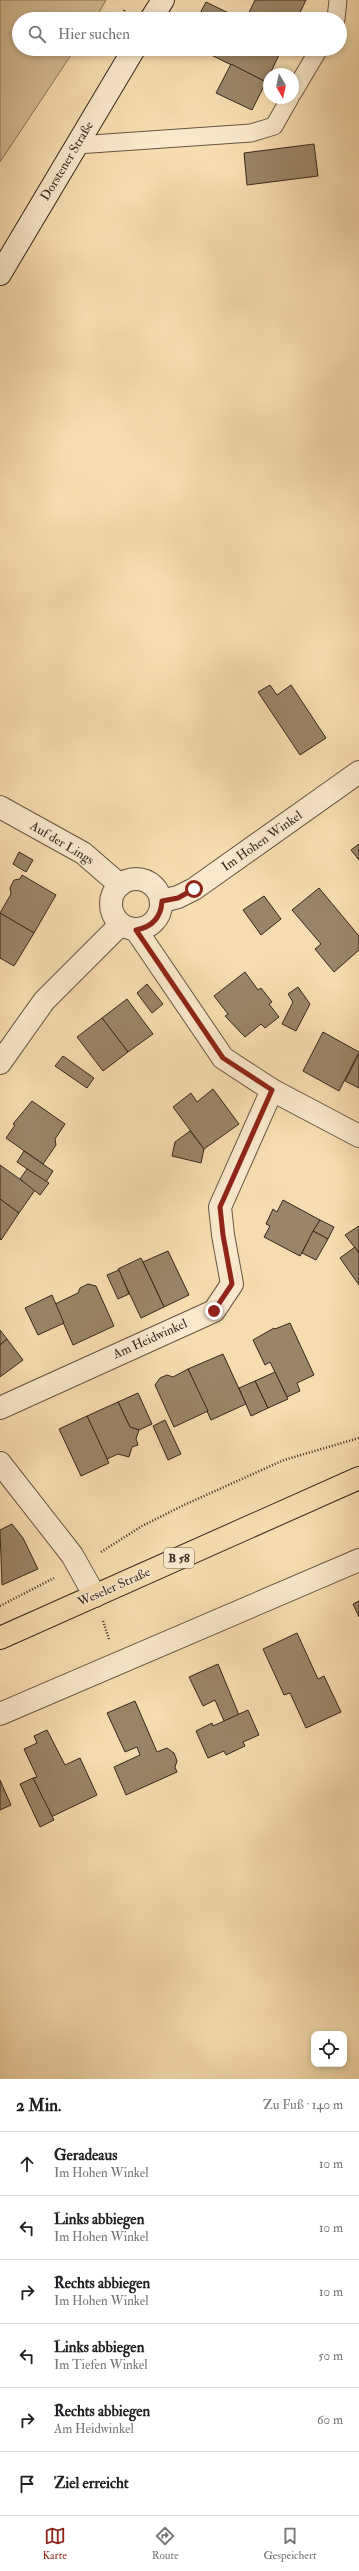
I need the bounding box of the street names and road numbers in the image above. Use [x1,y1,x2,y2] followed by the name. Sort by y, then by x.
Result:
[37,118,97,204] street label: Dorstener Straße
[219,807,306,875] street label: Im Hohen Winkel
[26,817,97,869] street label: Auf der Lings
[109,1315,190,1363] street label: Am Heidwinkel
[164,1548,194,1568] road number: B 58
[74,1564,153,1611] street label: Weseler Straße

